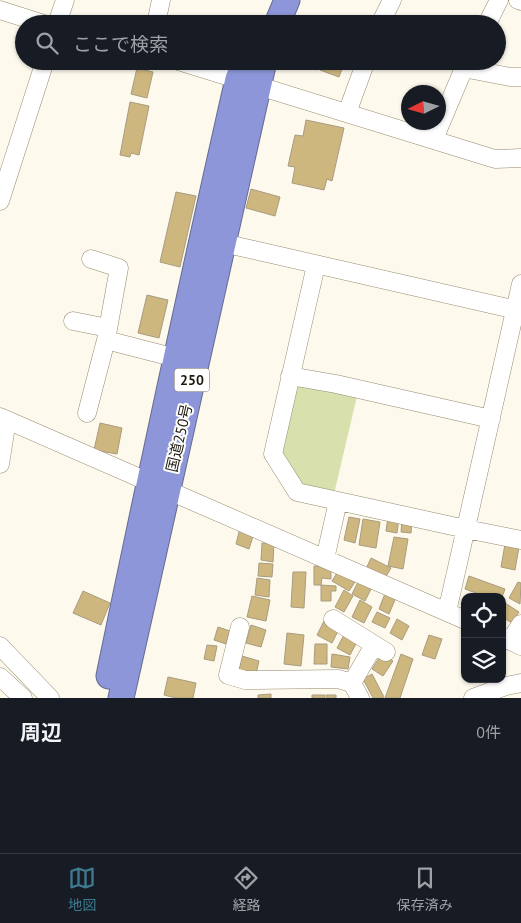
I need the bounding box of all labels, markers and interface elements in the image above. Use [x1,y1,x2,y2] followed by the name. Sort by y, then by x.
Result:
[15,15,506,70] search box
[33,29,61,57] icon: search
[73,32,168,56] text: ここで検索
[401,85,446,130] north arrow
[174,368,210,392] road number: 250
[162,402,196,474] street label: 国道250号
[461,593,506,683] map controls
[461,593,506,638] button: locate
[461,638,506,683] button: layers
[20,719,62,746] text: 周辺
[476,722,501,742] text: 0件
[68,864,96,914] tab: 地図
[232,864,260,914] tab: 経路
[397,864,453,914] tab: 保存済み

